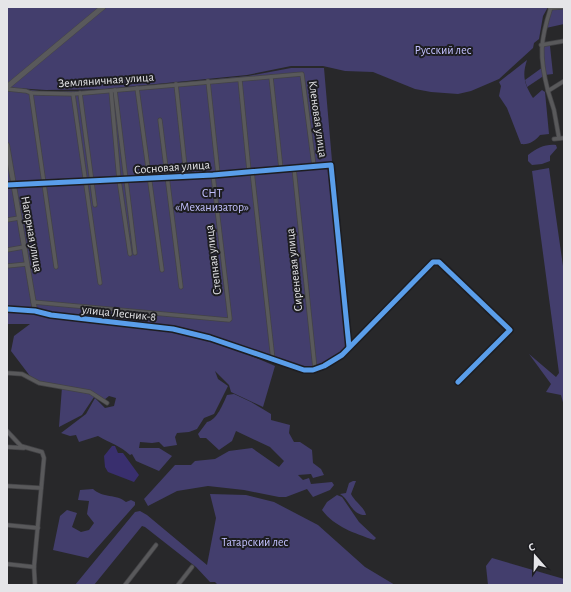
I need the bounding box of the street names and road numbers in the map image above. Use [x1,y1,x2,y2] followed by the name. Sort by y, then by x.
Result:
[58,71,155,90] street label: Земляничная улица
[306,80,329,159] street label: Кленовая улица
[134,158,211,177] street label: Сосновая улица
[18,195,45,274] street label: Нагорная улица
[203,224,224,296] street label: Степная улица
[284,227,305,312] street label: Сиреневая улица
[80,303,157,324] street label: улица Лесник-8

